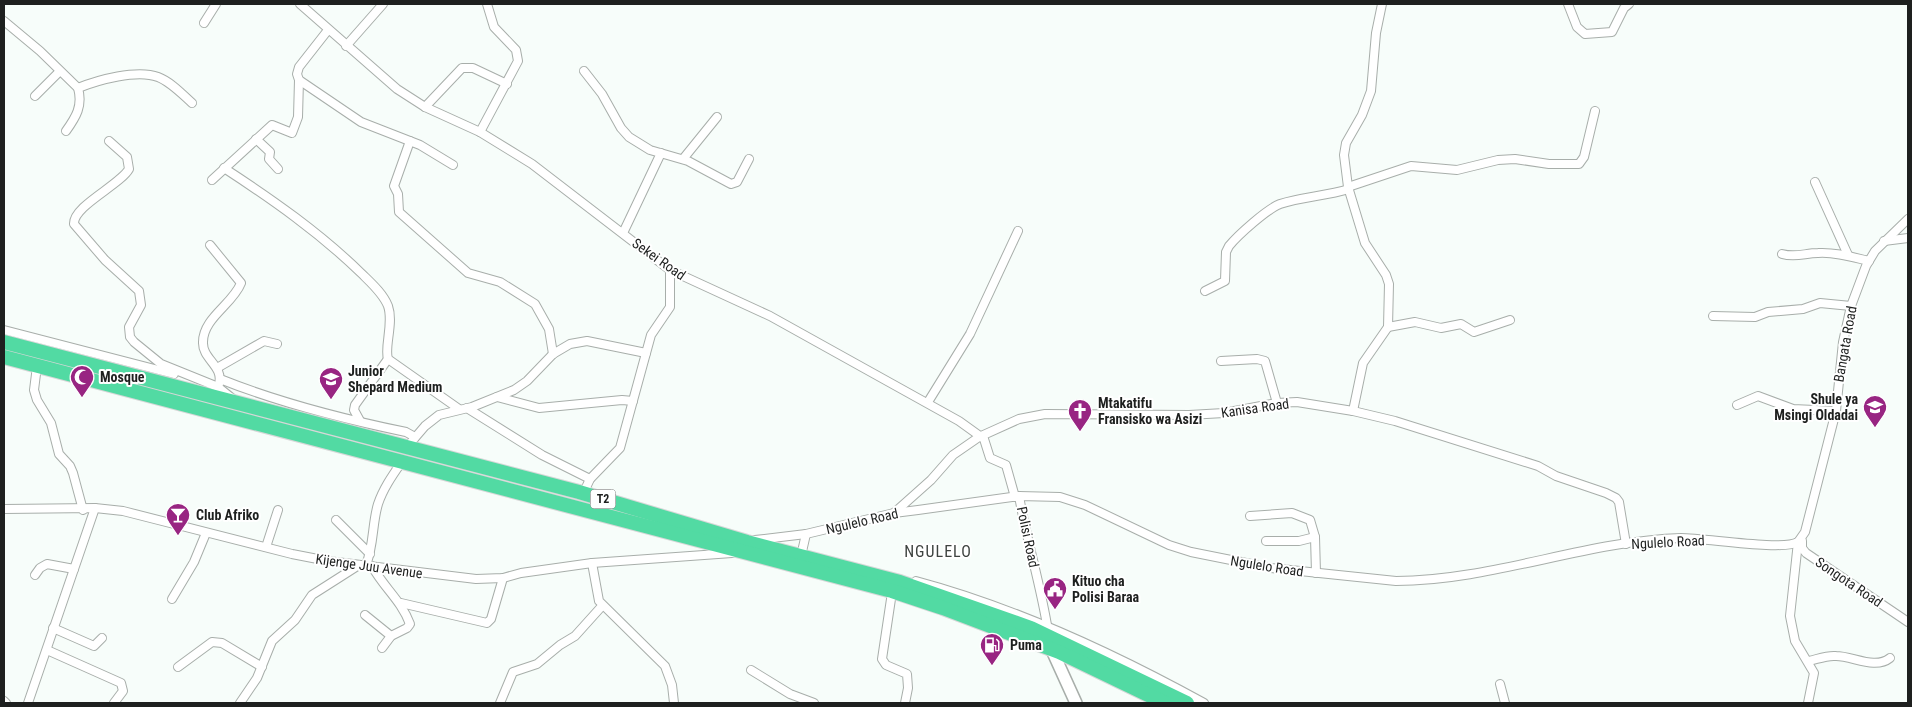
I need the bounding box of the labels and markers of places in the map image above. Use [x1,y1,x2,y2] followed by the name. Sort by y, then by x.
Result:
[348,363,442,395] place label: Junior Shepard Medium
[69,364,95,398] mosque icon: Mosque
[318,366,344,400] school or university icon: Junior Shepard Medium
[100,369,145,385] place label: Mosque
[1774,391,1858,423] place label: Shule ya Msingi Oldadai
[1862,394,1888,428] school or university icon: Shule ya Msingi Oldadai
[1098,395,1202,427] place label: Mtakatifu Fransisko wa Asizi
[1067,398,1093,432] church icon: Mtakatifu Fransisko wa Asizi
[165,502,191,536] bar icon: Club Afriko
[196,507,259,523] place label: Club Afriko
[1072,573,1139,605] place label: Kituo cha Polisi Baraa
[1042,576,1068,610] public building icon: Kituo cha Polisi Baraa
[979,632,1005,666] fuel station icon: Puma
[1010,637,1042,653] place label: Puma

